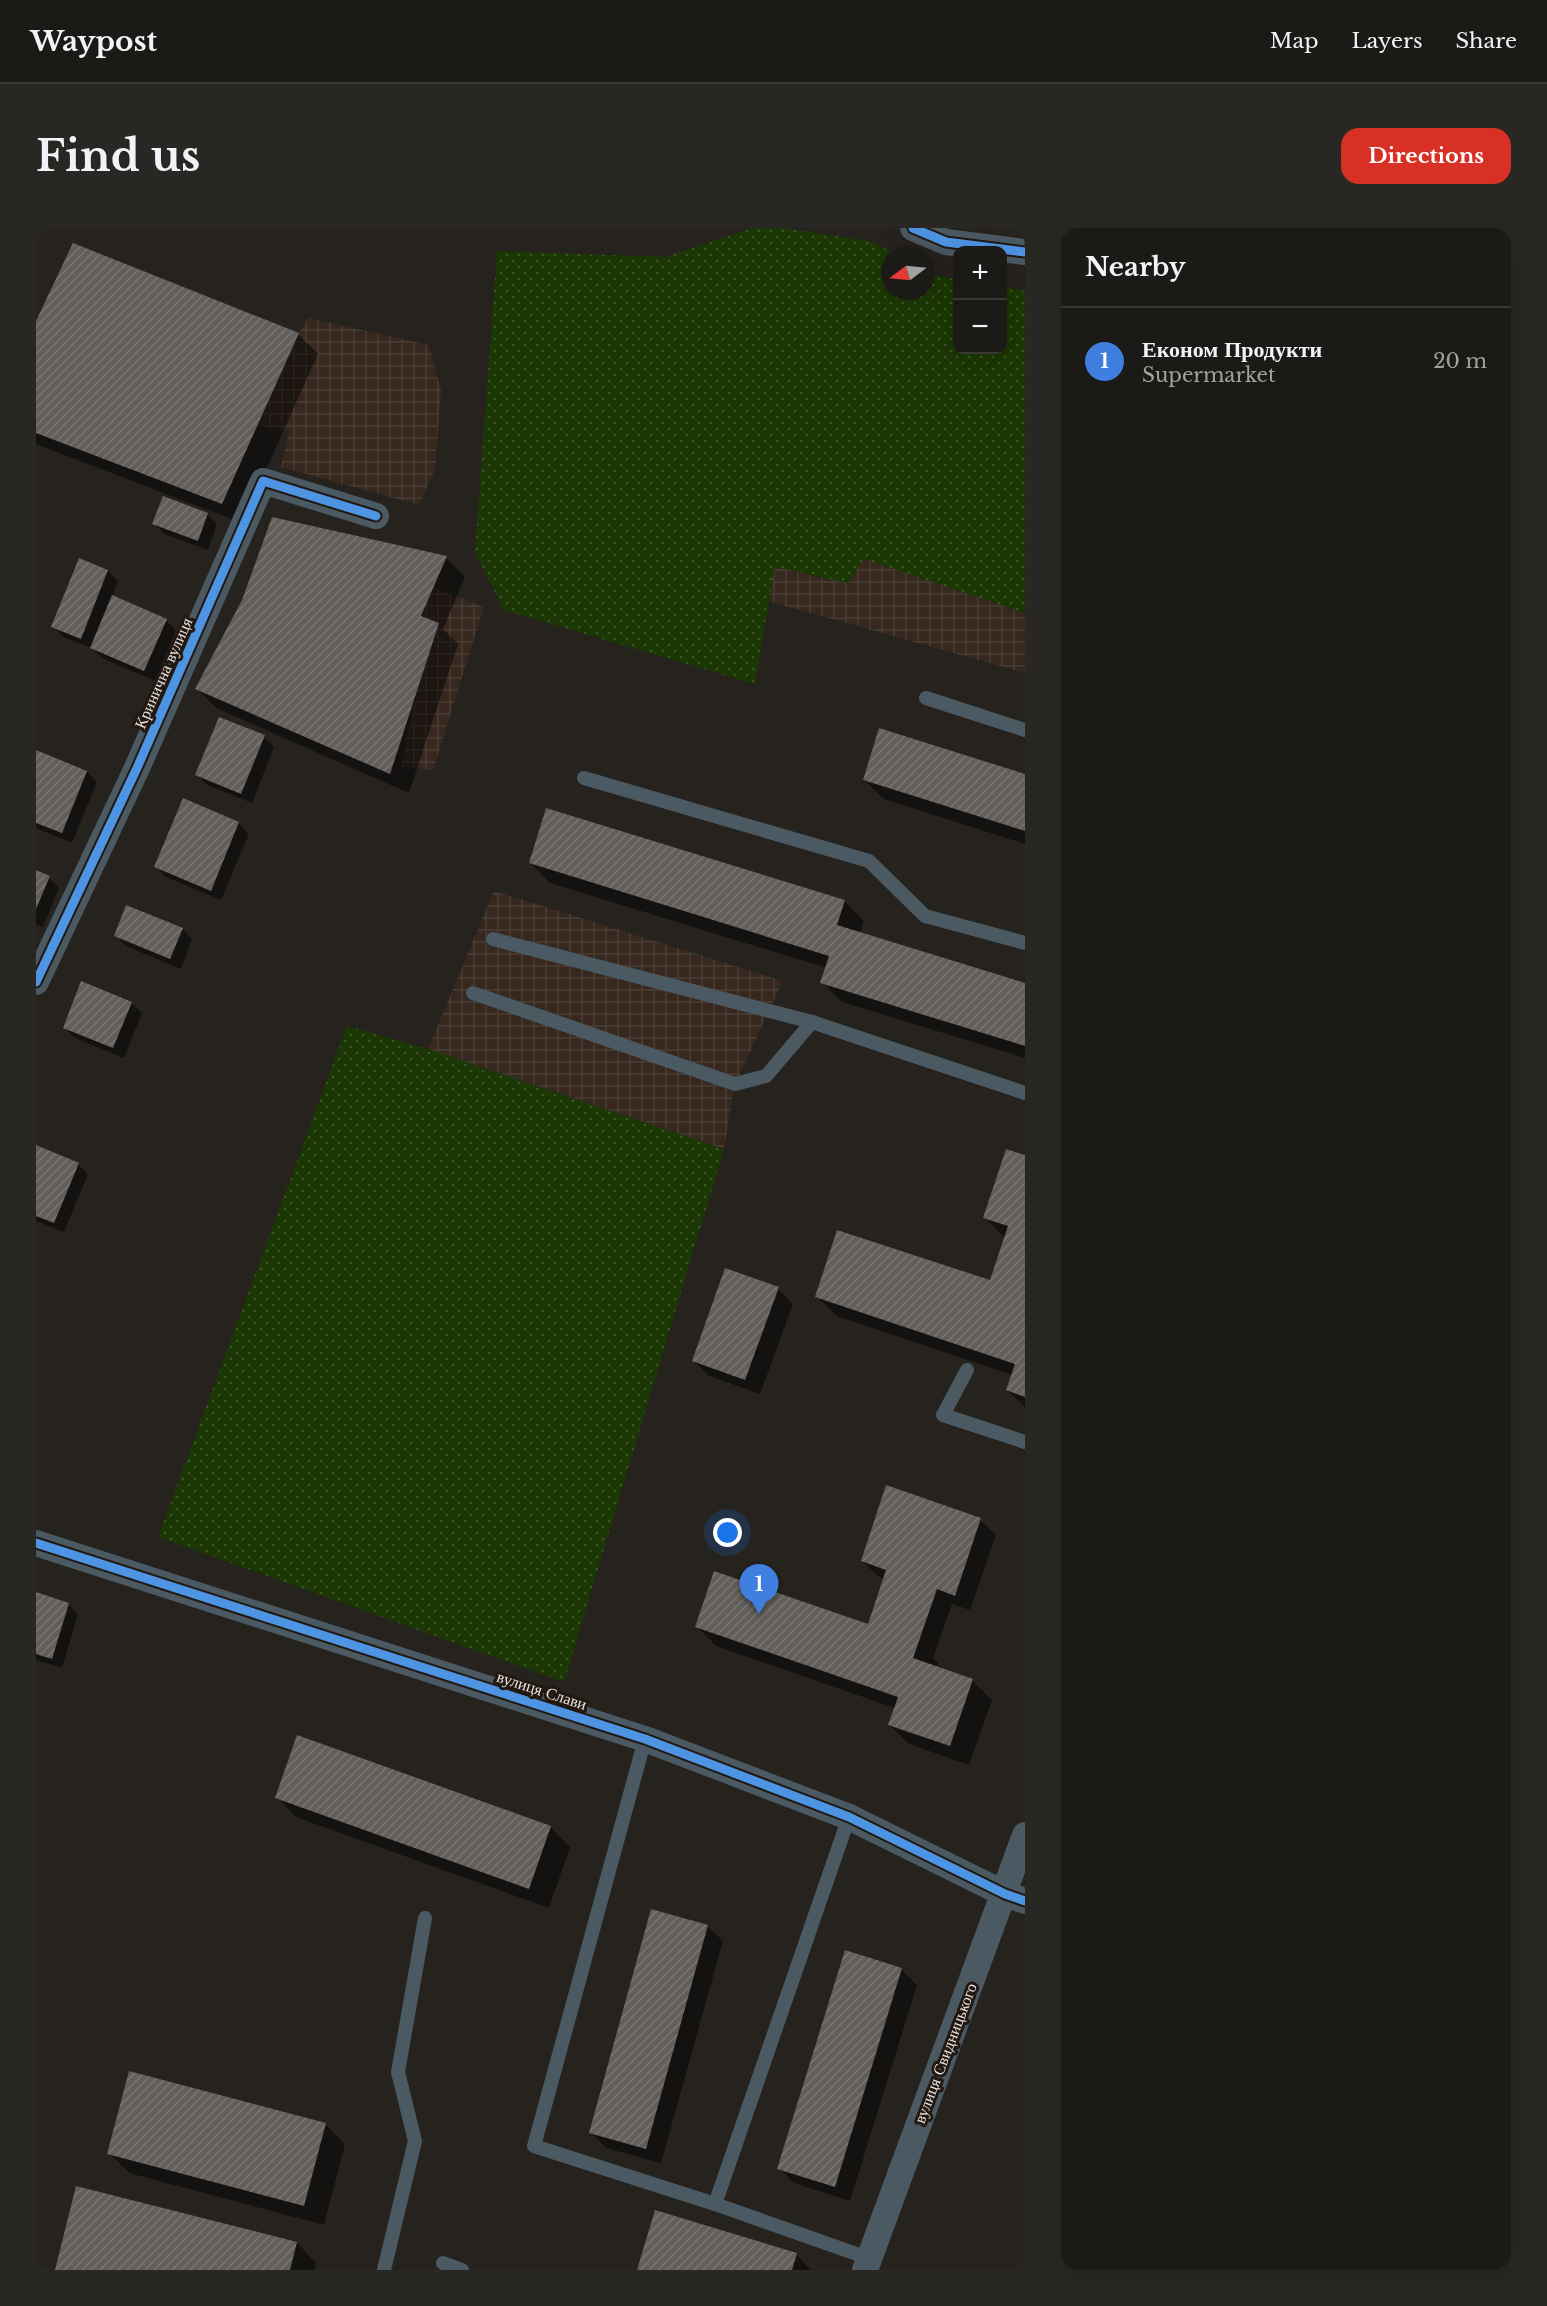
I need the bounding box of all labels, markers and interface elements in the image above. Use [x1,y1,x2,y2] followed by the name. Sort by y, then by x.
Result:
[30,24,157,59] text: Waypost
[1270,28,1319,54] text: Map
[1352,28,1423,54] text: Layers
[1456,28,1517,54] text: Share
[1341,128,1511,184] button: Directions
[36,130,200,182] text: Find us
[881,246,935,300] north arrow
[953,246,1007,354] map controls
[953,246,1007,300] button: +
[1085,251,1186,283] text: Nearby
[953,300,1007,354] button: −
[1142,336,1322,363] text: Економ Продукти
[1100,349,1109,373] text: 1
[1433,349,1487,373] text: 20 m
[1142,363,1276,387] text: Supermarket
[130,614,197,732] street label: Кринична вулиця
[713,1518,742,1547] your location
[740,1564,778,1614] pin: 1
[495,1666,590,1714] street label: вулиця Слави
[909,1980,981,2126] street label: вулиця Свидницького

